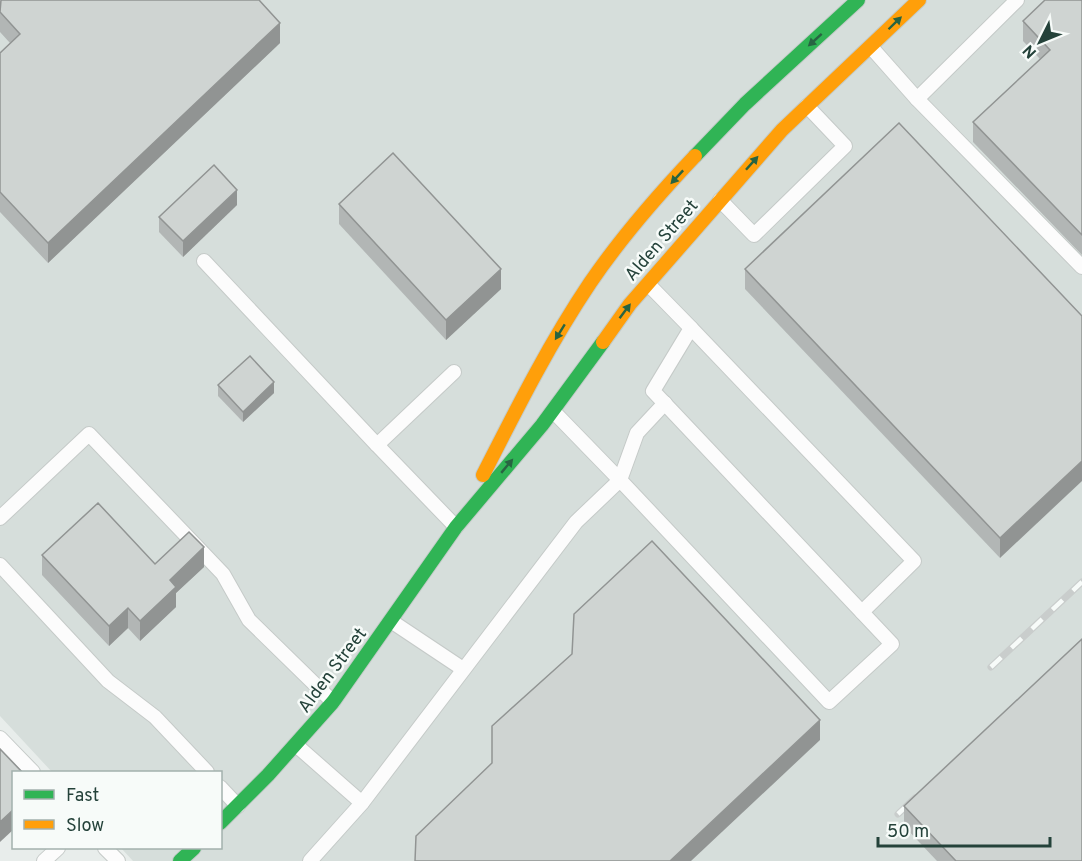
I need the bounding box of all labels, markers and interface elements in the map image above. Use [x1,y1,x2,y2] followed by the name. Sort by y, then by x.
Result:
[1010,12,1070,72] north arrow
[887,17,901,31] one-way arrow
[808,33,823,47] one-way arrow
[1019,40,1042,62] text: N
[745,156,758,171] one-way arrow
[670,169,684,184] one-way arrow
[620,195,704,287] street label: Alden Street
[619,303,631,319] one-way arrow
[554,324,565,340] one-way arrow
[501,458,514,474] one-way arrow
[294,624,373,718] street label: Alden Street
[12,771,222,849] legend
[66,785,99,808] text: Fast
[878,810,1050,848] scale bar
[66,815,104,838] text: Slow
[887,821,929,844] text: 50 m

